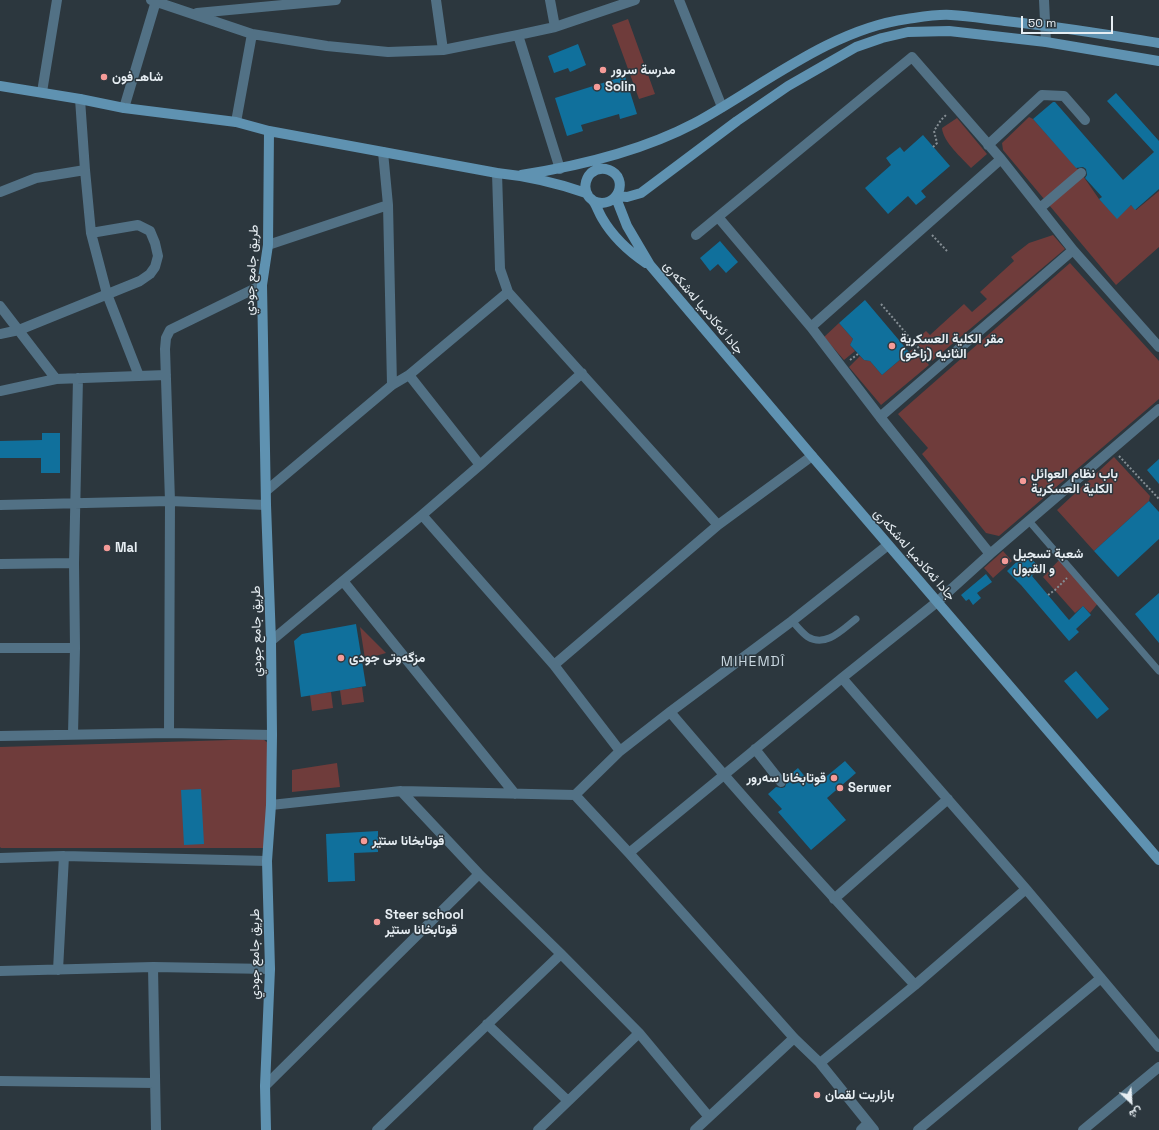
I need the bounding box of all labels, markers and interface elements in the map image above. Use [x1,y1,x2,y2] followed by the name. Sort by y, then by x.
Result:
[1023,8,1115,34] scale bar
[1028,15,1056,31] text: 50 m
[611,62,675,78] place label: مدرسة سرور
[598,65,608,75] marker: مدرسة سرور
[112,69,163,85] place label: شاهـ فون
[99,72,109,82] marker: شاهـ فون
[605,79,636,95] place label: Solin
[592,82,602,92] marker: Solin
[242,224,262,316] street label: طريق جامع جودي
[659,258,747,358] street label: جادا ئه‌كادميا له‌شكه‌رى
[900,331,1004,362] place label: مقر الكلية العسكرية الثانيه (زاخو)
[887,341,897,351] marker: مقر الكلية العسكرية الثانيه (زاخو)
[1031,466,1118,497] place label: باب نظام العوائل الكلية العسكرية
[1018,476,1028,486] marker: باب نظام العوائل الكلية العسكرية
[870,506,958,604] street label: جادا ئه‌كادميا له‌شكه‌رى
[115,540,137,556] place label: Mal
[102,543,112,553] marker: Mal
[1013,546,1083,577] place label: شعبة تسجيل و القبول
[1000,556,1010,566] marker: شعبة تسجيل و القبول
[248,585,266,677] street label: طريق جامع جودي
[349,650,425,666] place label: مزگەوتی جودی
[336,653,346,663] marker: مزگەوتی جودی
[721,654,785,670] district label: MIHEMDÎ
[746,770,826,786] place label: قوتابخانا سه‌رور
[829,773,839,783] marker: قوتابخانا سه‌رور
[848,780,891,796] place label: Serwer
[835,783,845,793] marker: Serwer
[372,833,444,849] place label: قوتابخانا ستێر
[359,836,369,846] marker: قوتابخانا ستێر
[385,907,464,938] place label: Steer school قوتابخانا ستێر
[247,909,263,999] street label: طريق جامع جودي
[372,917,382,927] marker: Steer school قوتابخانا ستێر
[1111,1082,1151,1122] north arrow
[825,1087,895,1103] place label: بازاريت لقمان
[812,1090,822,1100] marker: بازاريت لقمان
[1127,1104,1145,1122] text: ش

